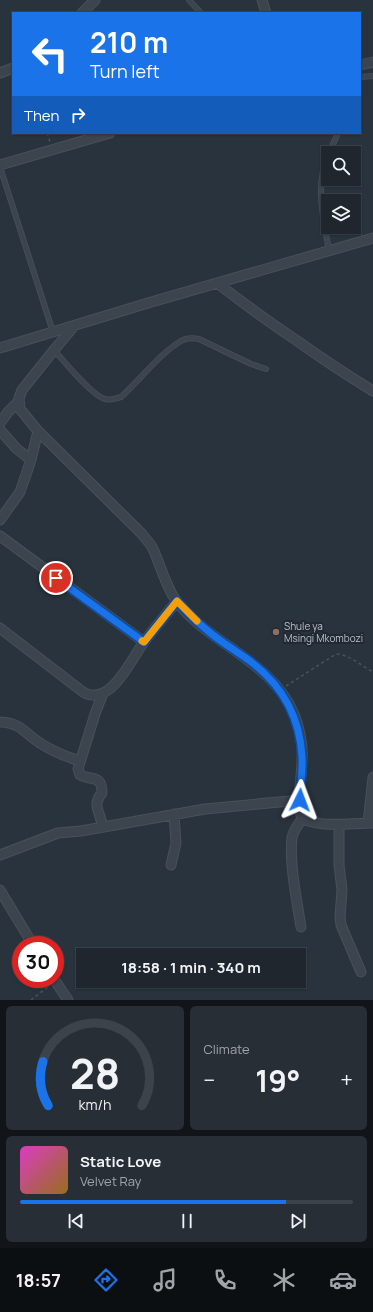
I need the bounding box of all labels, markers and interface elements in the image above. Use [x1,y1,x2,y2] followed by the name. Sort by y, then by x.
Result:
[90,23,168,61] text: 210 m
[24,28,76,80] icon: left
[90,59,160,83] text: Turn left
[67,104,89,126] icon: right
[24,105,59,126] text: Then
[321,146,361,234] map controls
[321,146,361,186] button: search
[321,194,361,234] button: layers
[39,561,73,595] pin
[45,567,67,589] icon: arrive
[284,619,363,645] place label: Shule ya Msingi Mkombozi
[271,627,281,637] marker: Shule ya Msingi Mkombozi
[279,779,321,821] position arrow
[12,936,64,988] speed limit sign: 30
[121,957,261,978] text: 18:58 · 1 min · 340 m
[204,1040,250,1058] text: Climate
[70,1045,120,1101] text: 28
[255,1060,301,1101] text: 19°
[204,1065,215,1095] text: −
[340,1065,353,1095] text: +
[78,1095,111,1114] text: km/h
[80,1151,161,1172] text: Static Love
[80,1172,141,1190] text: Velvet Ray
[65,1210,87,1232] icon: previous
[176,1210,198,1232] icon: pause
[287,1210,309,1232] icon: next
[92,1266,120,1294] icon: directions
[151,1266,179,1294] icon: music
[211,1266,239,1294] icon: phone
[270,1266,298,1294] icon: climate
[329,1266,357,1294] icon: car
[16,1268,61,1292] text: 18:57

